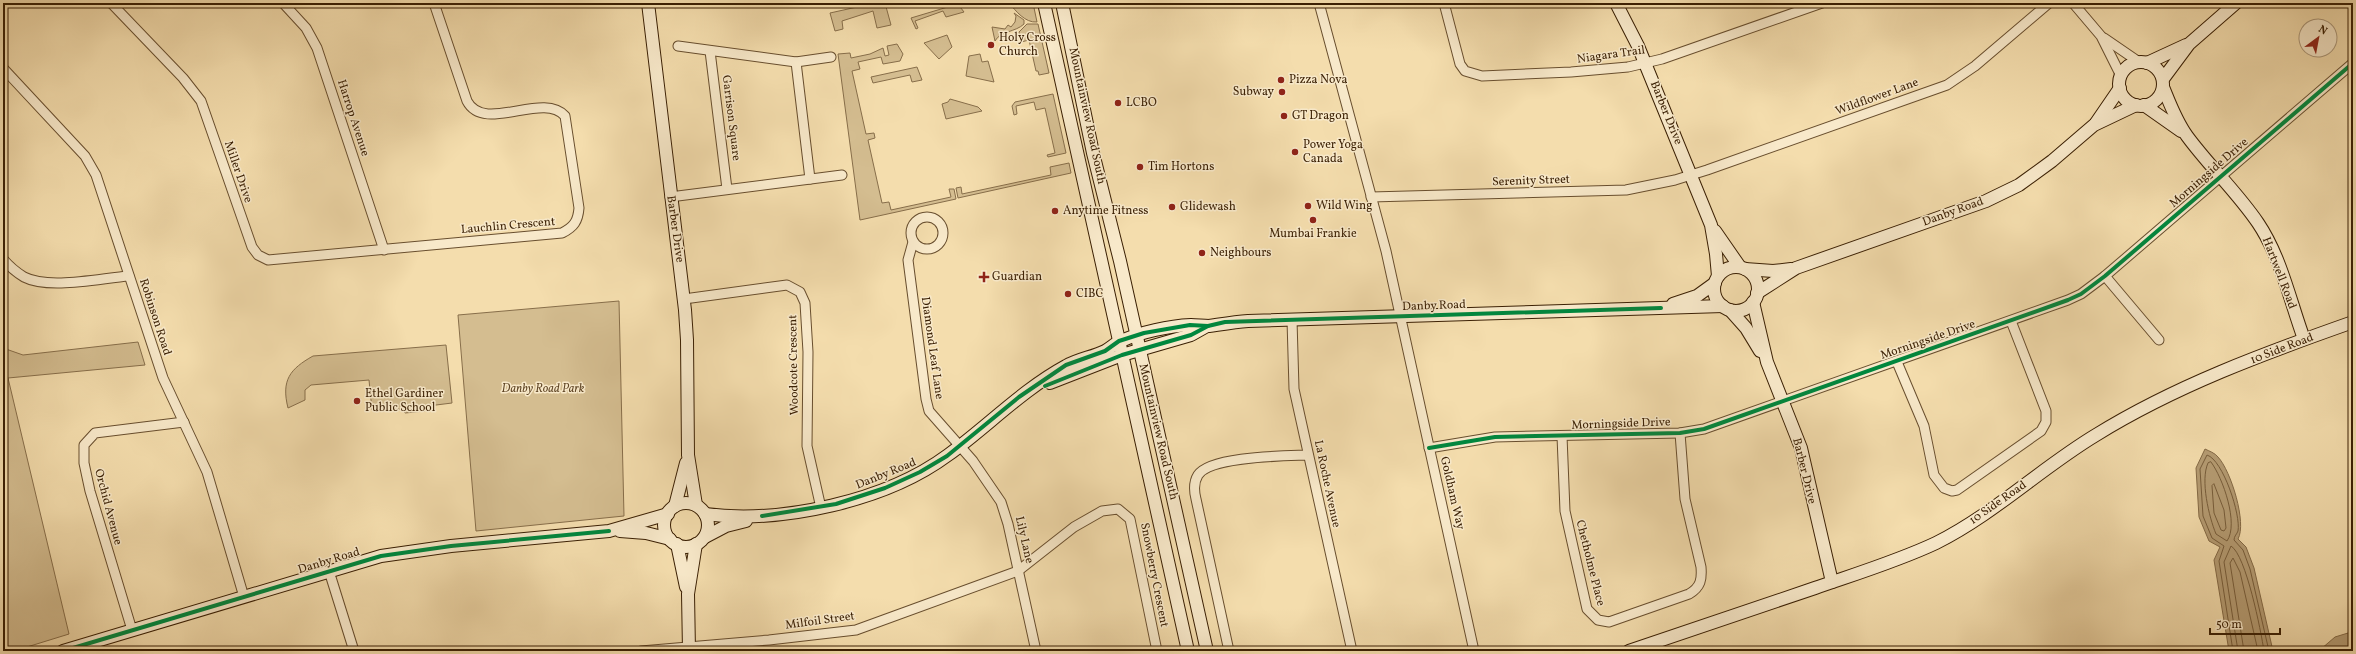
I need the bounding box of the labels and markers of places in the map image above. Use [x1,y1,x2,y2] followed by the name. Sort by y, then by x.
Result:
[999,30,1056,60] place label: Holy Cross Church
[986,40,996,50] marker: Holy Cross Church
[1289,72,1347,88] place label: Pizza Nova
[1276,75,1286,85] marker: Pizza Nova
[1233,84,1275,100] place label: Subway
[1277,87,1287,97] marker: Subway
[1126,95,1157,111] place label: LCBO
[1113,98,1123,108] marker: LCBO
[1292,108,1349,124] place label: GT Dragon
[1279,111,1289,121] marker: GT Dragon
[1303,137,1363,167] place label: Power Yoga Canada
[1290,147,1300,157] marker: Power Yoga Canada
[1148,159,1214,175] place label: Tim Hortons
[1135,162,1145,172] marker: Tim Hortons
[1316,198,1372,214] place label: Wild Wing
[1180,199,1236,215] place label: Glidewash
[1303,201,1313,211] marker: Wild Wing
[1167,202,1177,212] marker: Glidewash
[1063,203,1148,219] place label: Anytime Fitness
[1050,206,1060,216] marker: Anytime Fitness
[1308,215,1318,225] marker: Mumbai Frankie
[1269,226,1357,242] place label: Mumbai Frankie
[1210,245,1271,261] place label: Neighbours
[1197,248,1207,258] marker: Neighbours
[992,269,1042,285] place label: Guardian
[979,272,989,282] marker: Guardian
[1076,286,1104,302] place label: CIBC
[1063,289,1073,299] marker: CIBC
[365,386,443,416] place label: Ethel Gardiner Public School
[352,396,362,406] marker: Ethel Gardiner Public School

